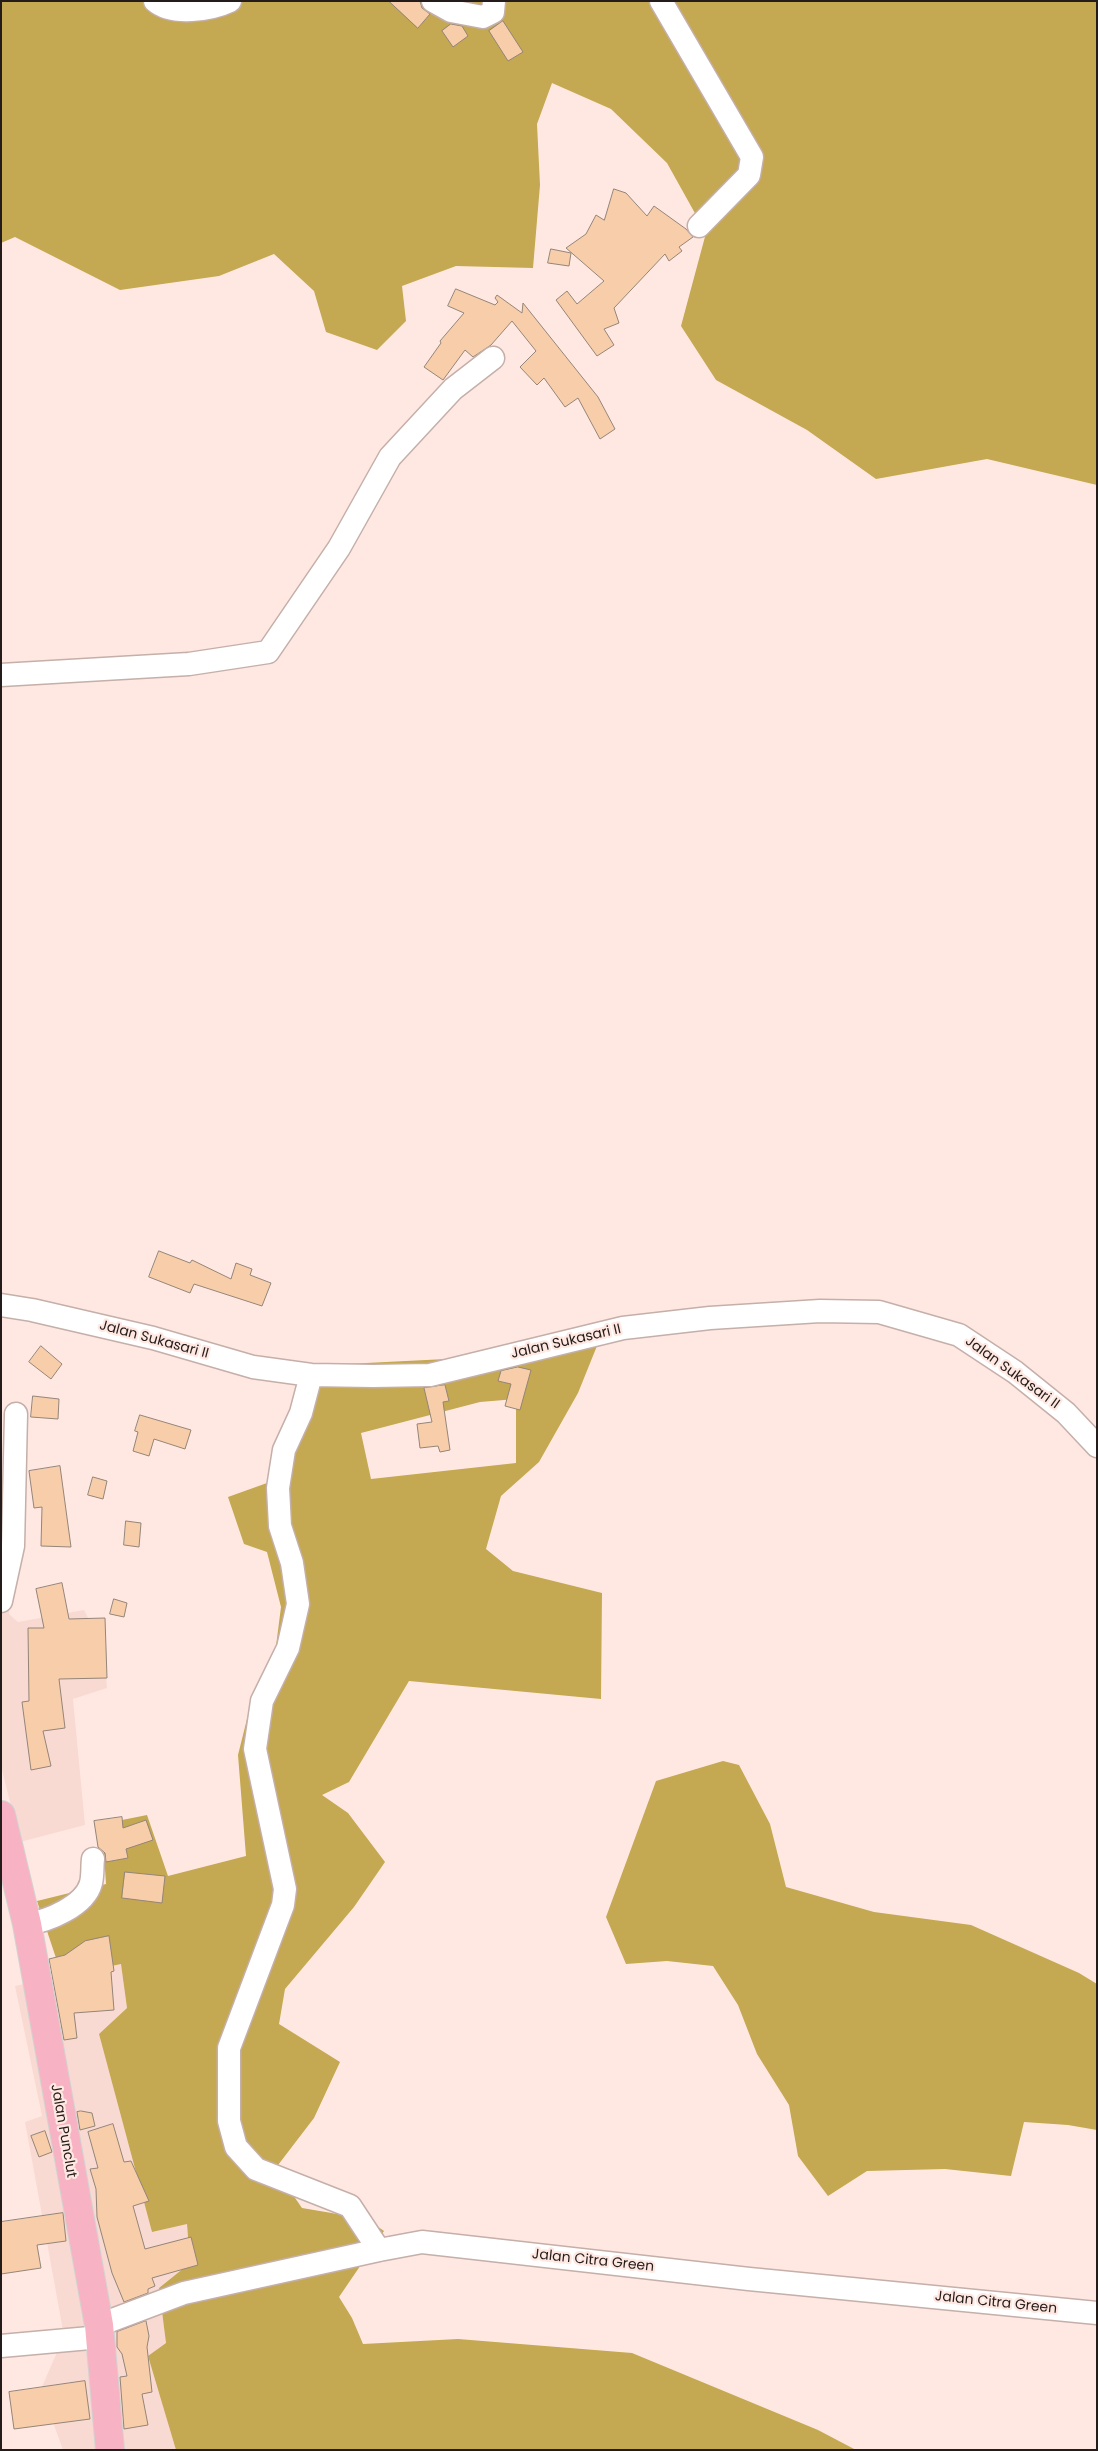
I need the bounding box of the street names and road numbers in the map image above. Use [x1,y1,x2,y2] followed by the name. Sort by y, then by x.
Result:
[98,1317,210,1363] street label: Jalan Sukasari II
[509,1321,623,1363] street label: Jalan Sukasari II
[962,1333,1062,1413] street label: Jalan Sukasari II
[47,2083,79,2179] street label: Jalan Punclut
[531,2246,655,2276] street label: Jalan Citra Green
[934,2288,1058,2318] street label: Jalan Citra Green

